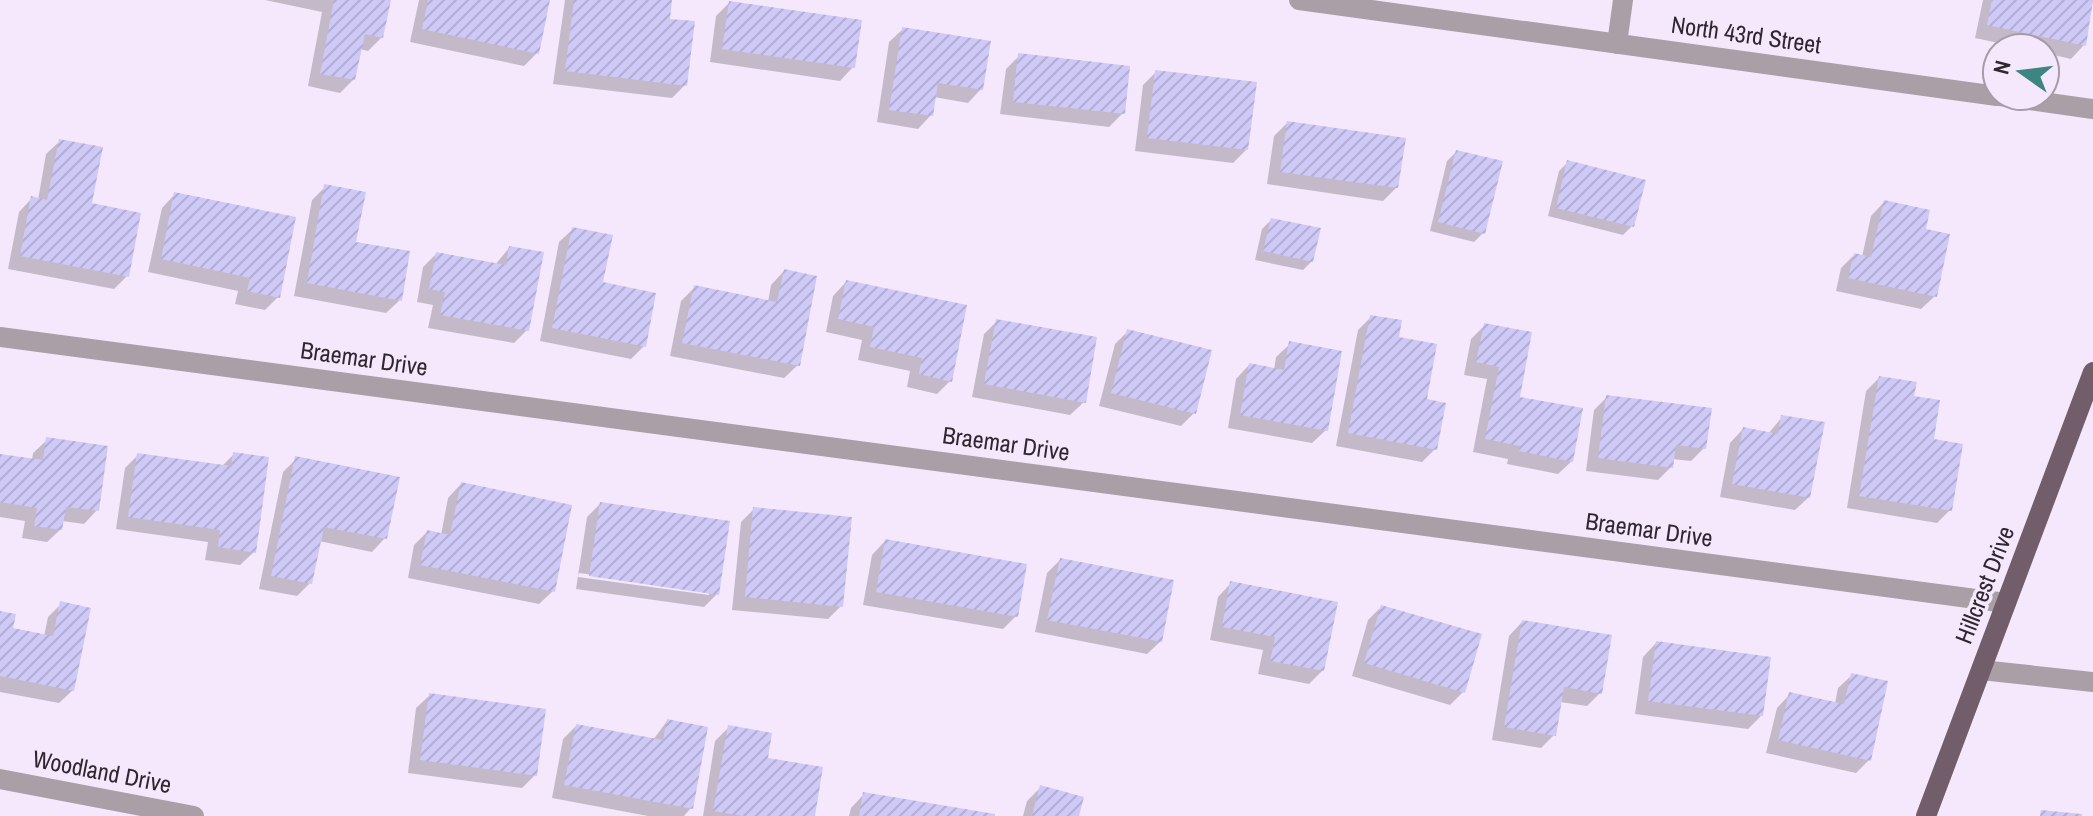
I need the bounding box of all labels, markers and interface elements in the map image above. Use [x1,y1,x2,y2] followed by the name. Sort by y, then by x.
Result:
[1669,8,1824,60] street label: North 43rd Street
[1981,32,2061,112] north arrow
[1985,57,2018,77] text: N
[299,333,430,383] street label: Braemar Drive
[941,418,1072,468] street label: Braemar Drive
[1584,504,1715,554] street label: Braemar Drive
[1947,521,2021,648] street label: Hillcrest Drive
[30,742,174,800] street label: Woodland Drive

